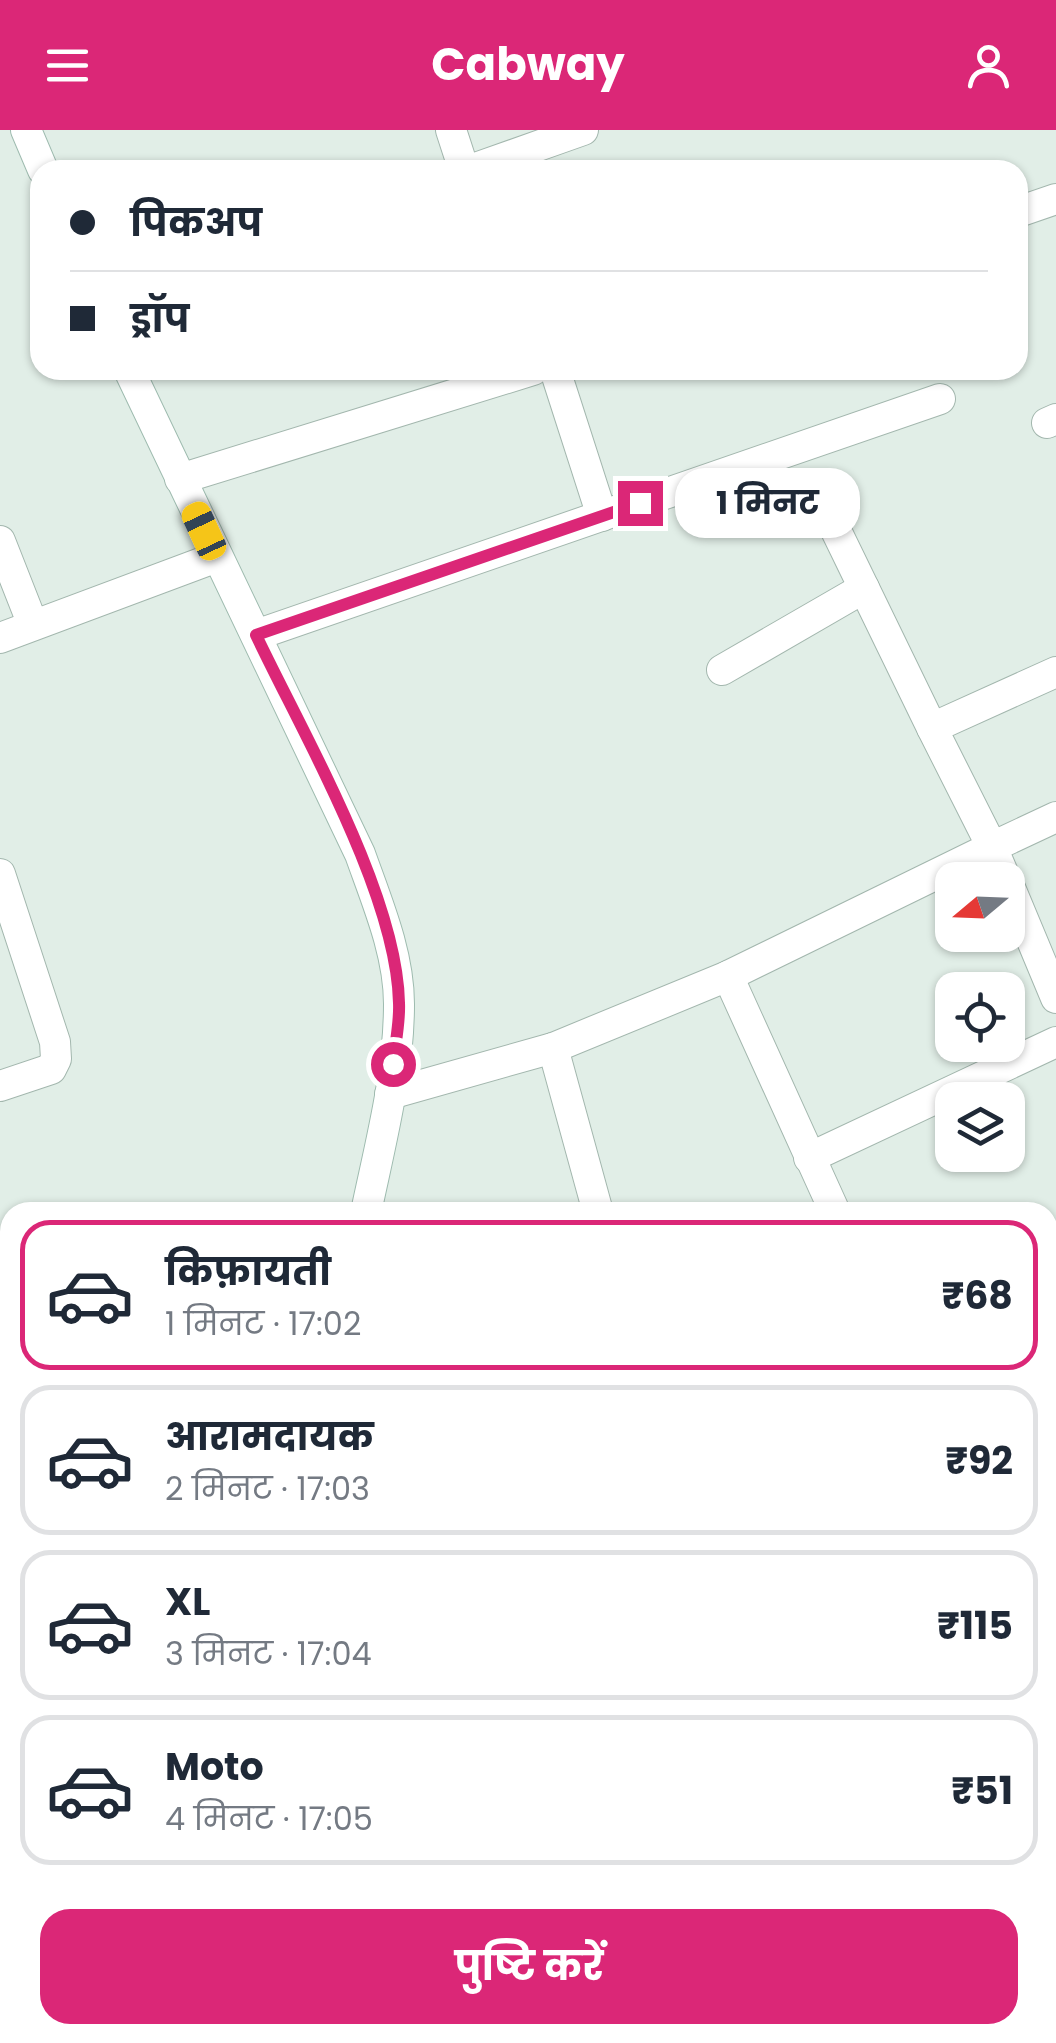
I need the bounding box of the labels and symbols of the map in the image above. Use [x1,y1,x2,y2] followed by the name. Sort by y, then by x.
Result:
[675,468,860,538] callout: 1 मिनट
[618,481,663,526] route end
[178,497,230,565] car
[935,862,1025,952] north arrow
[371,1042,416,1087] route start

